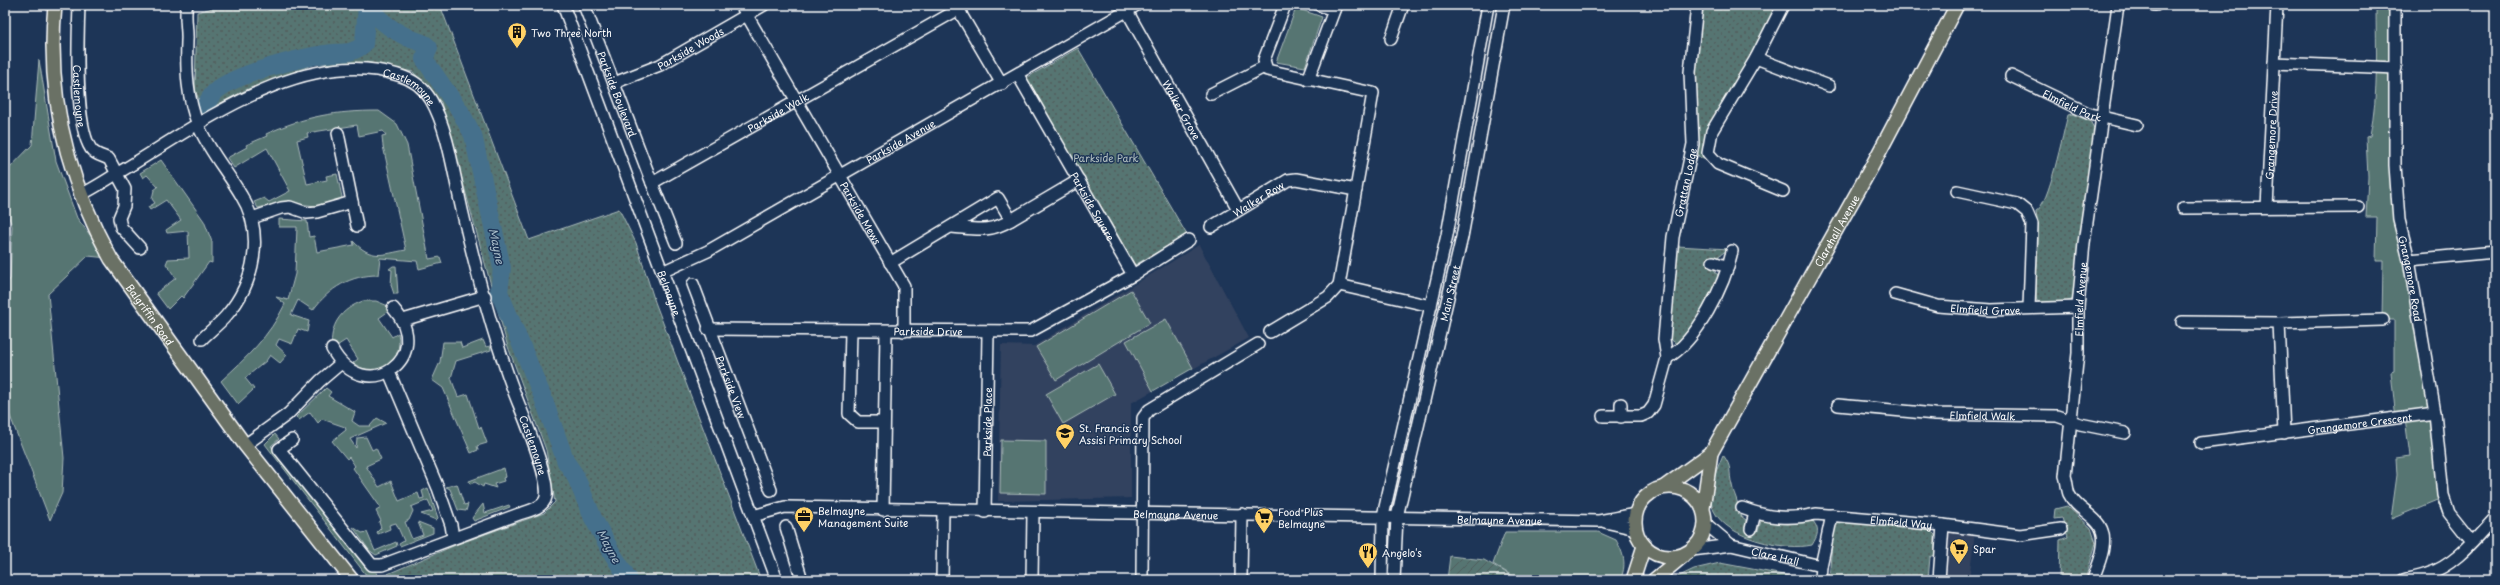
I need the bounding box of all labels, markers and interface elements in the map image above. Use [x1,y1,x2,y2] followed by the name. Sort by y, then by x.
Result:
[506,21,528,49] building icon: Two Three North
[654,22,726,73] street label: Parkside Woods
[531,25,612,40] place label: Two Three North
[595,49,641,139] street label: Parkside Boulevard
[382,64,440,108] street label: Castlemoyne
[70,65,90,129] street label: Castlemoyne
[1159,77,1205,142] street label: Walker Grove
[2041,85,2103,124] street label: Elmfield Park
[744,88,811,135] street label: Parkside Walk
[2261,90,2280,180] street label: Grangemore Drive
[863,115,938,167] street label: Parkside Avenue
[1670,146,1699,218] street label: Grattan Lodge
[1073,150,1139,165] park label: Parkside Park
[1068,169,1119,243] street label: Parkside Square
[1229,177,1287,220] street label: Walker Row
[837,178,886,247] street label: Parkside Mews
[1810,191,1862,269] street label: Clarehall Avenue
[485,226,509,266] water label: Mayne
[2396,234,2427,323] street label: Grangemore Road
[2071,261,2090,337] street label: Elmfield Avenue
[1435,264,1463,323] street label: Main Street
[655,268,686,318] street label: Belmayne
[123,280,178,348] street label: Balgriffin Road
[1950,299,2020,318] street label: Elmfield Grove
[893,323,963,338] street label: Parkside Drive
[713,353,751,421] street label: Parkside View
[978,387,995,457] street label: Parkside Place
[1950,407,2016,423] street label: Elmfield Walk
[2306,409,2413,437] street label: Grangemore Crescent
[516,413,551,477] street label: Castlemoyne
[1079,420,1182,447] place label: St. Francis of Assisi Primary School
[1054,422,1076,450] school or university icon: St. Francis of Assisi Primary School
[818,503,908,530] place label: Belmayne Management Suite
[1278,504,1326,531] place label: Food Plus Belmayne
[793,505,815,533] office icon: Belmayne Management Suite
[1133,505,1219,522] street label: Belmayne Avenue
[1253,506,1275,534] supermarket icon: Food Plus Belmayne
[1457,511,1543,528] street label: Belmayne Avenue
[1869,511,1933,532] street label: Elmfield Way
[593,526,625,567] water label: Mayne
[1948,537,1970,565] supermarket icon: Spar
[1357,541,1379,569] restaurant icon: Angelo's
[1973,541,1996,556] place label: Spar
[1750,543,1801,568] street label: Clare Hall
[1382,545,1422,560] place label: Angelo's

